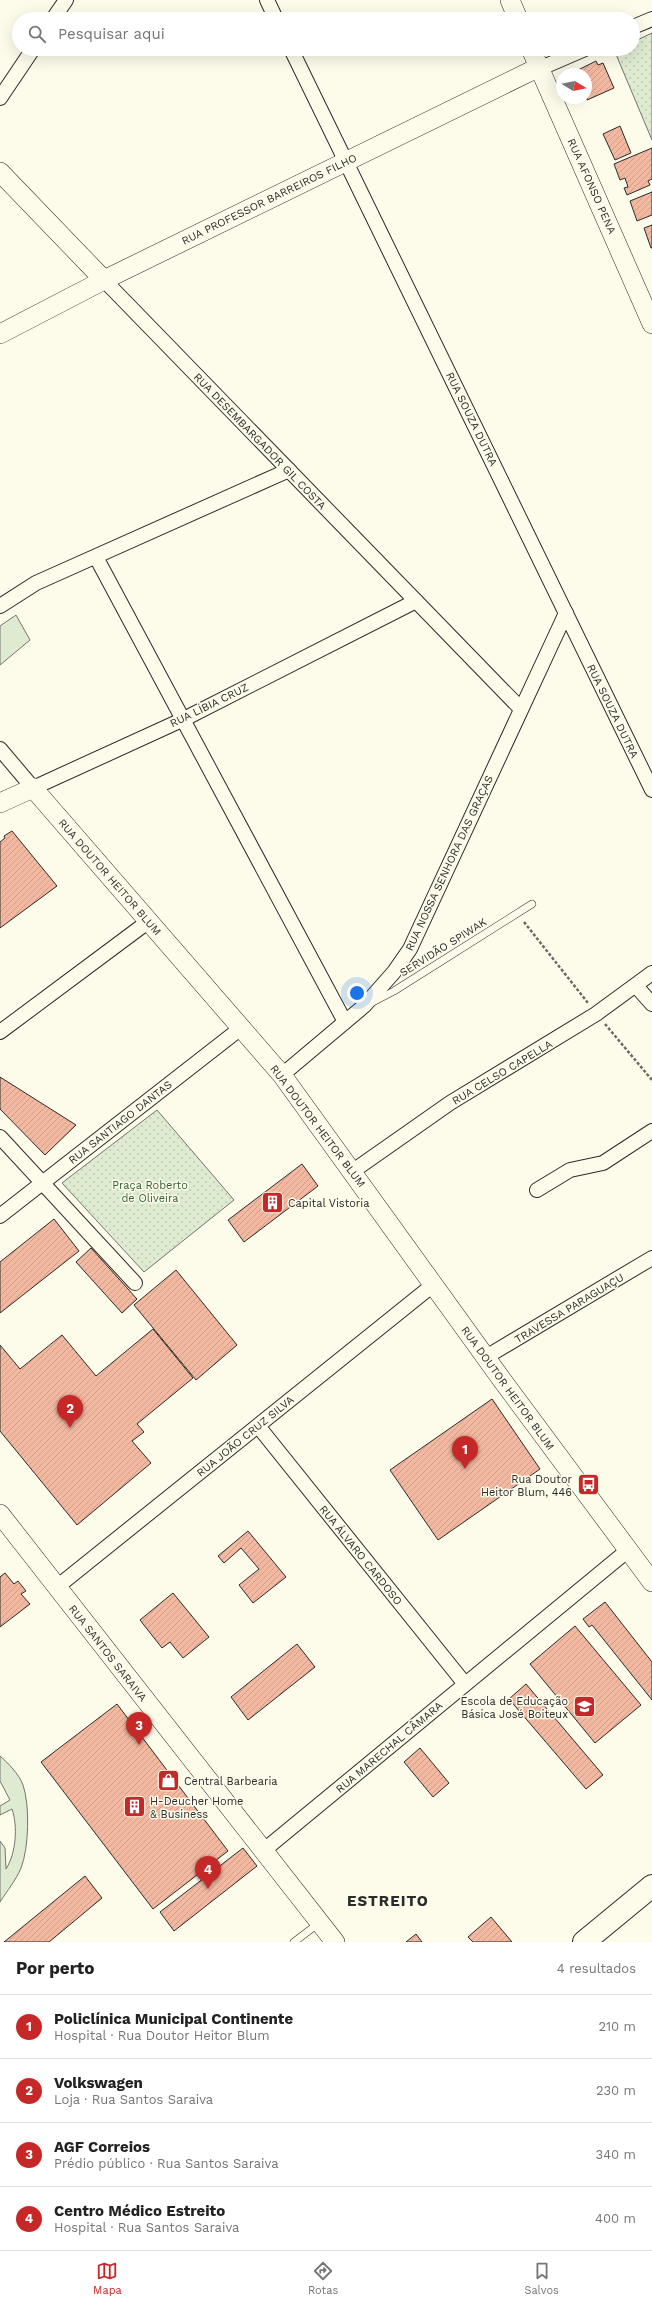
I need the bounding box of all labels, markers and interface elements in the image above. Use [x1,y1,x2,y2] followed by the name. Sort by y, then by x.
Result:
[12,12,640,56] search box
[26,23,48,45] icon: search
[58,25,165,43] text: Pesquisar aqui
[556,68,592,104] north arrow
[565,136,618,236] street label: RUA AFONSO PENA
[180,151,359,248] street label: RUA PROFESSOR BARREIROS FILHO
[191,370,328,512] street label: RUA DESEMBARGADOR GIL COSTA
[443,370,500,468] street label: RUA SOUZA DUTRA
[584,662,641,760] street label: RUA SOUZA DUTRA
[167,680,251,730] street label: RUA LÍBIA CRUZ
[403,773,496,953] street label: RUA NOSSA SENHORA DAS GRAÇAS
[56,817,164,938] street label: RUA DOUTOR HEITOR BLUM
[397,915,489,979] street label: SERVIDÃO SPIWAK
[347,983,367,1003] your location
[450,1037,555,1107] street label: RUA CELSO CAPELLA
[267,1063,368,1190] street label: RUA DOUTOR HEITOR BLUM
[66,1078,175,1167] street label: RUA SANTIAGO DANTAS
[112,1179,188,1205] park label: Praça Roberto de Oliveira
[260,1190,286,1216] building icon: Capital Vistoria
[288,1197,370,1210] place label: Capital Vistoria
[512,1271,626,1346] street label: TRAVESSA PARAGUAÇU
[458,1324,557,1453] street label: RUA DOUTOR HEITOR BLUM
[194,1393,296,1480] street label: RUA JOÃO CRUZ SILVA
[57,1395,83,1428] pin: 2
[452,1436,478,1469] pin: 1
[575,1472,601,1498] bus stop icon: Rua Doutor Heitor Blum, 446
[481,1473,572,1499] place label: Rua Doutor Heitor Blum, 446
[316,1502,406,1608] street label: RUA ÁLVARO CARDOSO
[66,1602,149,1704] street label: RUA SANTOS SARAIVA
[571,1694,597,1720] school or university icon: Escola de Educação Básica José Boiteux
[460,1695,568,1721] place label: Escola de Educação Básica José Boiteux
[333,1698,445,1796] street label: RUA MARECHAL CÂMARA
[126,1712,152,1745] pin: 3
[156,1768,182,1794] shop icon: Central Barbearia
[184,1775,278,1788] place label: Central Barbearia
[122,1794,148,1820] building icon: H-Deucher Home & Business
[150,1795,243,1821] place label: H-Deucher Home & Business
[195,1856,221,1889] pin: 4
[347,1892,429,1910] district label: ESTREITO
[16,1958,94,1978] text: Por perto
[557,1961,636,1976] text: 4 resultados
[54,2010,293,2028] text: Policlínica Municipal Continente
[26,2019,32,2034] text: 1
[598,2019,636,2034] text: 210 m
[54,2028,270,2043] text: Hospital · Rua Doutor Heitor Blum
[54,2074,143,2092] text: Volkswagen
[25,2083,33,2098] text: 2
[596,2083,636,2098] text: 230 m
[54,2092,213,2107] text: Loja · Rua Santos Saraiva
[54,2138,150,2156] text: AGF Correios
[25,2147,33,2162] text: 3
[596,2147,636,2162] text: 340 m
[54,2156,279,2171] text: Prédio público · Rua Santos Saraiva
[54,2202,225,2220] text: Centro Médico Estreito
[25,2211,33,2226] text: 4
[595,2211,636,2226] text: 400 m
[54,2220,239,2235] text: Hospital · Rua Santos Saraiva
[93,2260,122,2297] tab: Mapa
[308,2260,338,2297] tab: Rotas
[524,2260,559,2297] tab: Salvos

